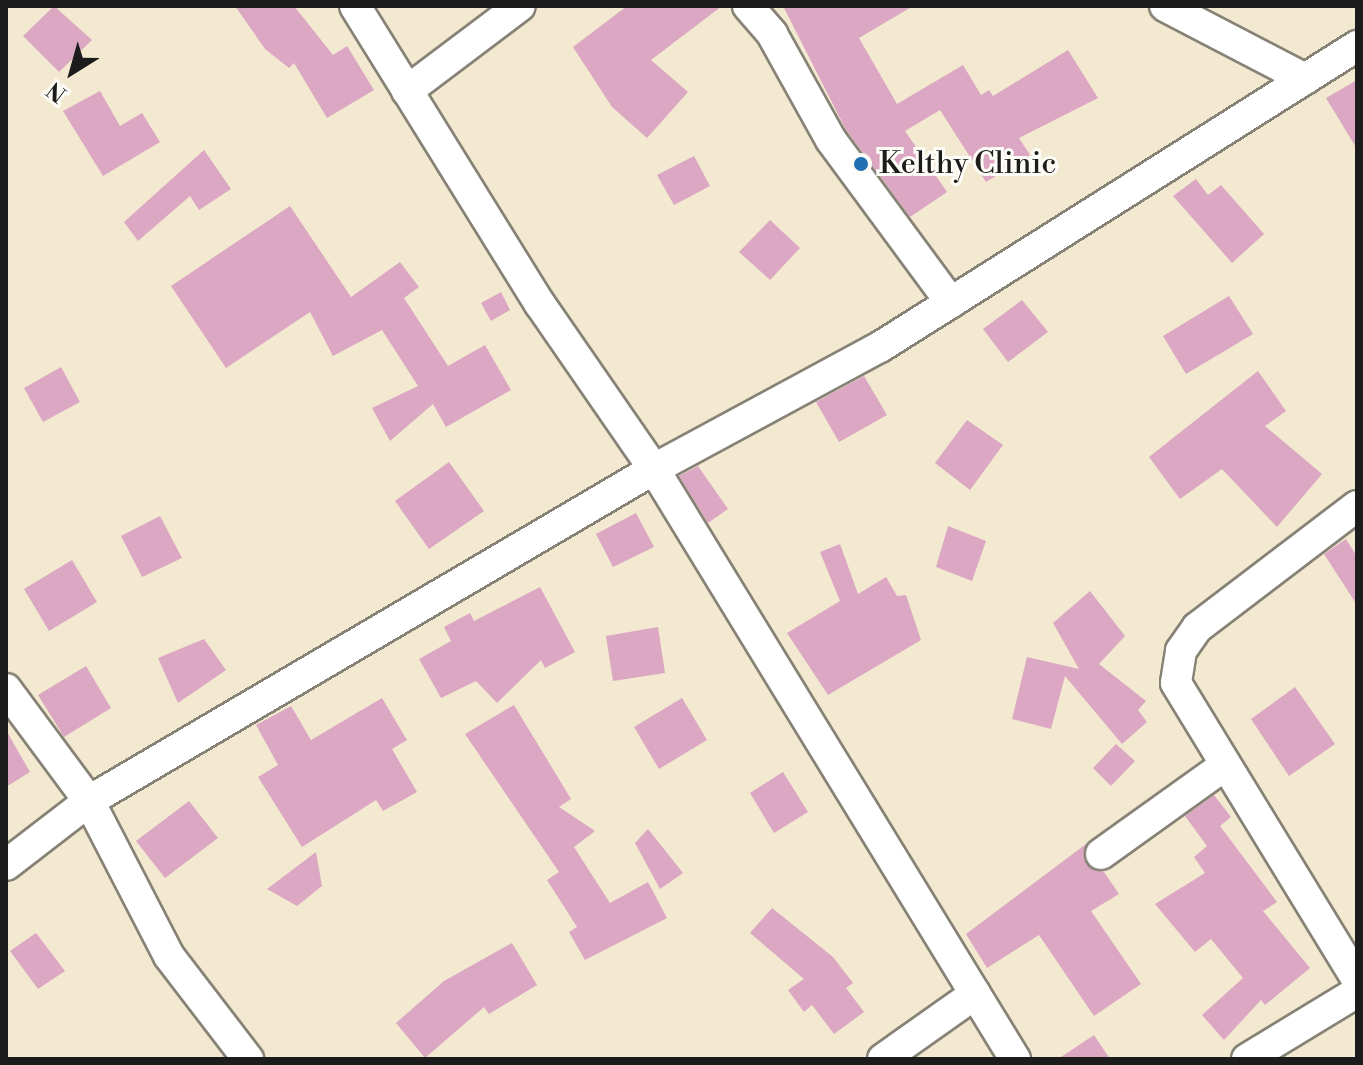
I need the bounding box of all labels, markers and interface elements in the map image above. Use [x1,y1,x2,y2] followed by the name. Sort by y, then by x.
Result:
[32,32,112,112] north arrow
[42,76,72,108] text: N
[879,146,1056,182] place label: Kelthy Clinic
[850,153,872,175] marker: Kelthy Clinic

